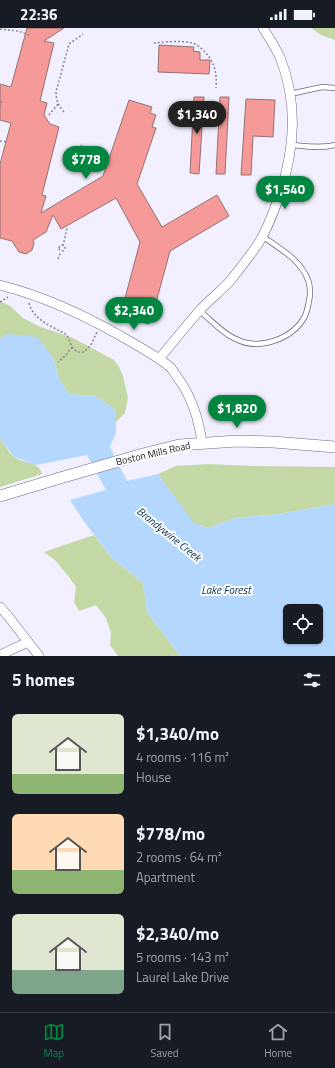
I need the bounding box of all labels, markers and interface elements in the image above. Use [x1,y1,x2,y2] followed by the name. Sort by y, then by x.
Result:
[20,3,57,26] text: 22:36
[164,101,230,135] pin: $1,340
[177,104,217,124] text: $1,340
[62,146,110,180] pin: $778
[71,149,101,169] text: $778
[252,176,318,210] pin: $1,540
[265,179,305,199] text: $1,540
[101,297,167,331] pin: $2,340
[114,300,154,320] text: $2,340
[204,395,270,429] pin: $1,820
[217,398,257,418] text: $1,820
[114,438,192,469] street label: Boston Mills Road
[134,503,205,566] water label: Brandywine Creek
[201,582,252,598] water label: Lake Forest
[283,604,323,644] map controls
[283,604,323,644] button: locate
[12,667,75,693] text: 5 homes
[301,669,323,691] icon: filters
[136,721,219,747] text: $1,340/mo
[44,730,92,778] icon: home
[136,747,229,767] text: 4 rooms · 116 m²
[136,767,171,787] text: House
[136,821,205,847] text: $778/mo
[44,830,92,878] icon: home
[136,847,222,867] text: 2 rooms · 64 m²
[136,867,195,887] text: Apartment
[136,921,219,947] text: $2,340/mo
[44,930,92,978] icon: home
[136,947,229,967] text: 5 rooms · 143 m²
[136,967,229,987] text: Laurel Lake Drive
[43,1021,65,1061] tab: Map
[151,1021,179,1061] tab: Saved
[264,1021,292,1061] tab: Home

